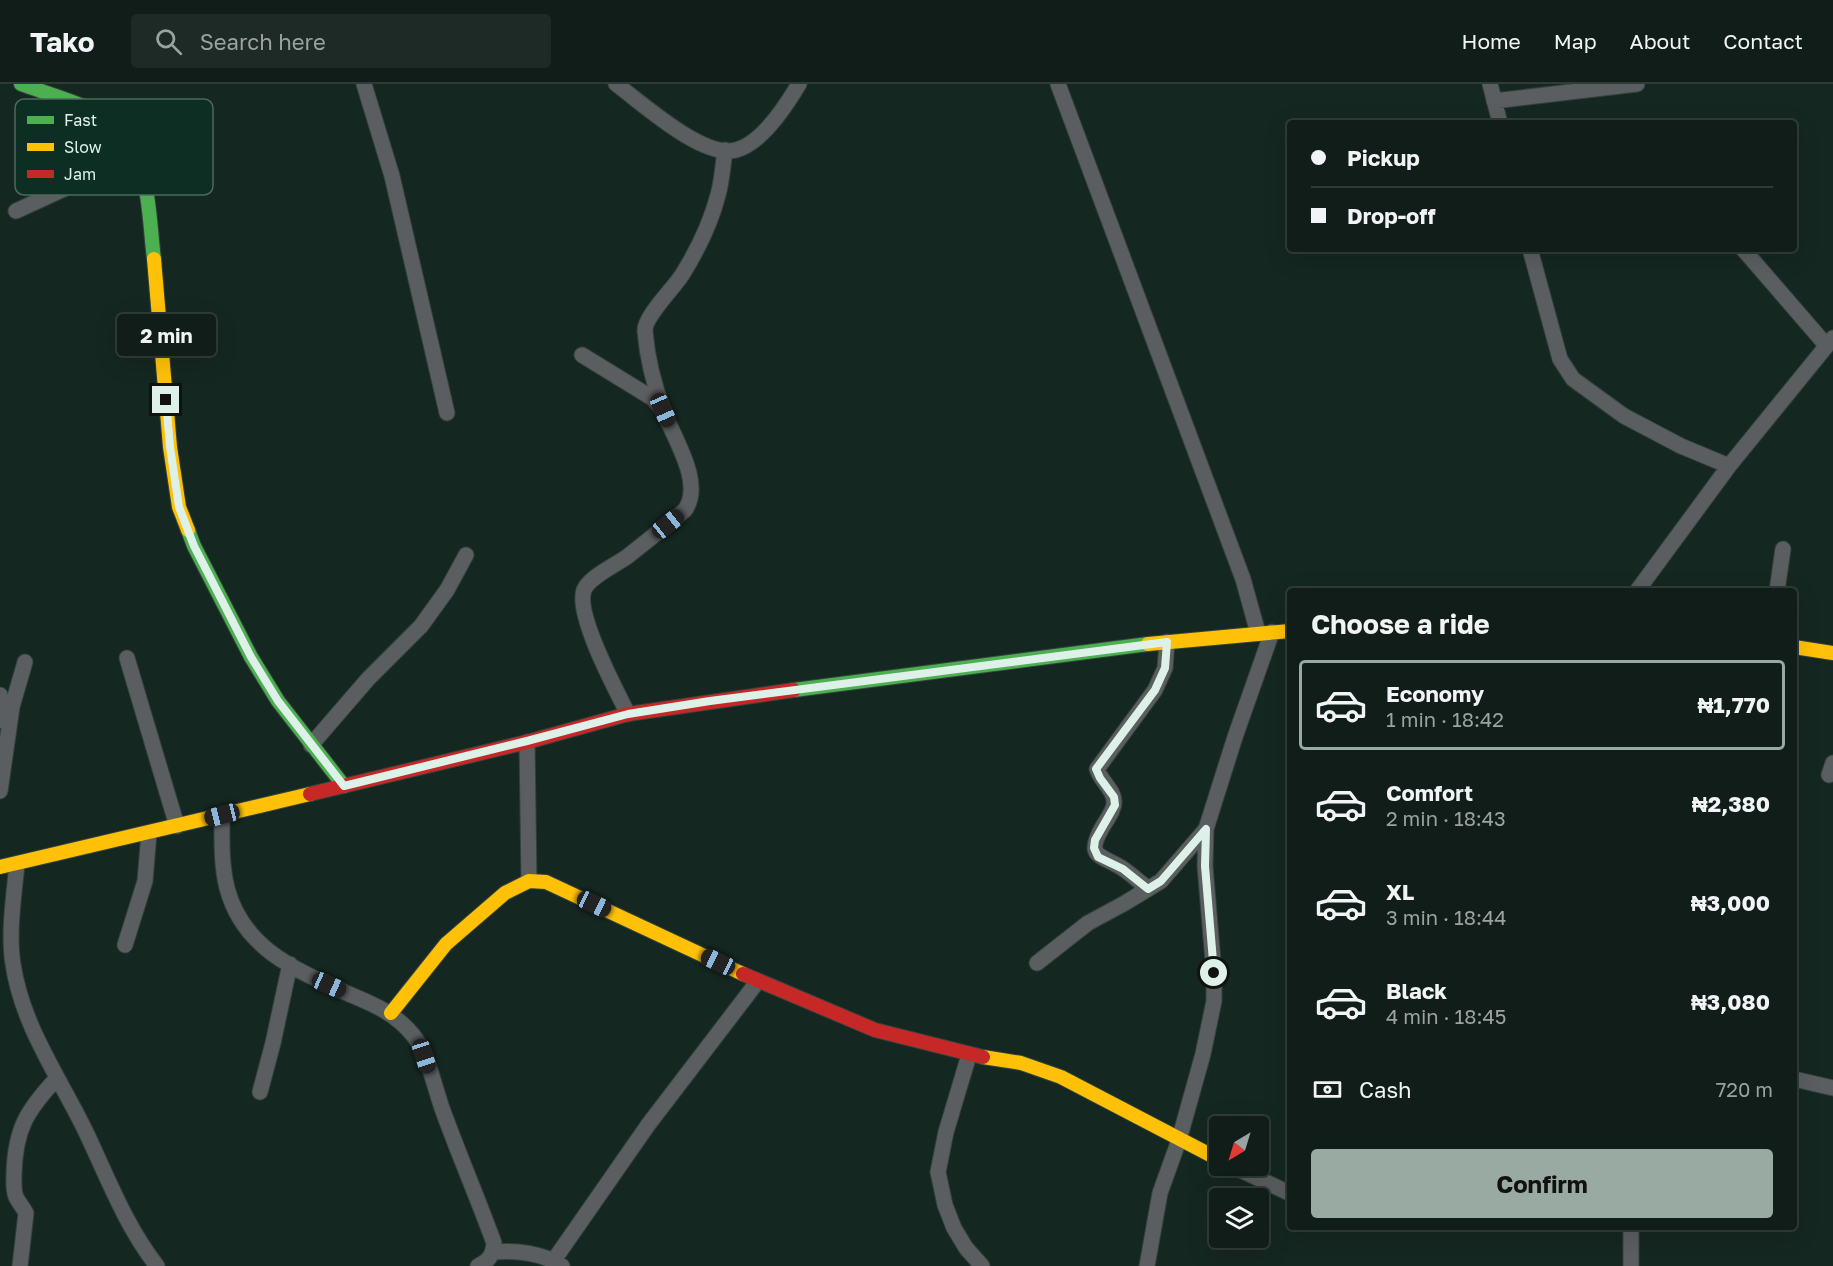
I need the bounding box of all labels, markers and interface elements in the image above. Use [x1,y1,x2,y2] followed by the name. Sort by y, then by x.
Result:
[131,14,551,68] search box
[30,25,95,58] text: Tako
[152,25,185,58] icon: search
[200,28,326,55] text: Search here
[1461,28,1521,54] text: Home
[1554,28,1597,54] text: Map
[1630,28,1690,54] text: About
[1723,28,1803,54] text: Contact
[15,99,213,195] legend
[64,110,97,130] text: Fast
[64,137,102,157] text: Slow
[1347,144,1420,171] text: Pickup
[64,164,96,184] text: Jam
[1347,202,1436,229] text: Drop-off
[116,313,216,355] callout: 2 min
[140,323,193,347] text: 2 min
[152,386,179,413] route end
[647,390,679,430] car
[648,506,688,542] car
[1311,608,1490,640] text: Choose a ride
[1314,678,1368,732] icon: car
[1386,680,1484,707] text: Economy
[1697,691,1770,718] text: ₦1,770
[1386,707,1504,731] text: 1 min · 18:42
[1314,777,1368,831] icon: car
[1386,779,1473,806] text: Comfort
[1692,790,1770,817] text: ₦2,380
[202,802,242,828] car
[1386,806,1506,830] text: 2 min · 18:43
[1314,876,1368,930] icon: car
[1386,878,1414,905] text: XL
[574,888,614,920] car
[1691,889,1770,916] text: ₦3,000
[1386,905,1506,929] text: 3 min · 18:44
[698,946,738,978] car
[1200,959,1227,986] route start
[309,969,349,1001] car
[1314,975,1368,1029] icon: car
[1386,977,1447,1004] text: Black
[1691,988,1770,1015] text: ₦3,080
[1386,1004,1506,1028] text: 4 min · 18:45
[410,1036,438,1076] car
[1311,1073,1344,1106] icon: cash
[1359,1076,1412,1103] text: Cash
[1716,1077,1773,1101] text: 720 m
[1209,1116,1269,1176] north arrow
[1209,1116,1269,1248] map controls
[1311,1149,1773,1218] button: Confirm
[1209,1188,1269,1248] button: layers

